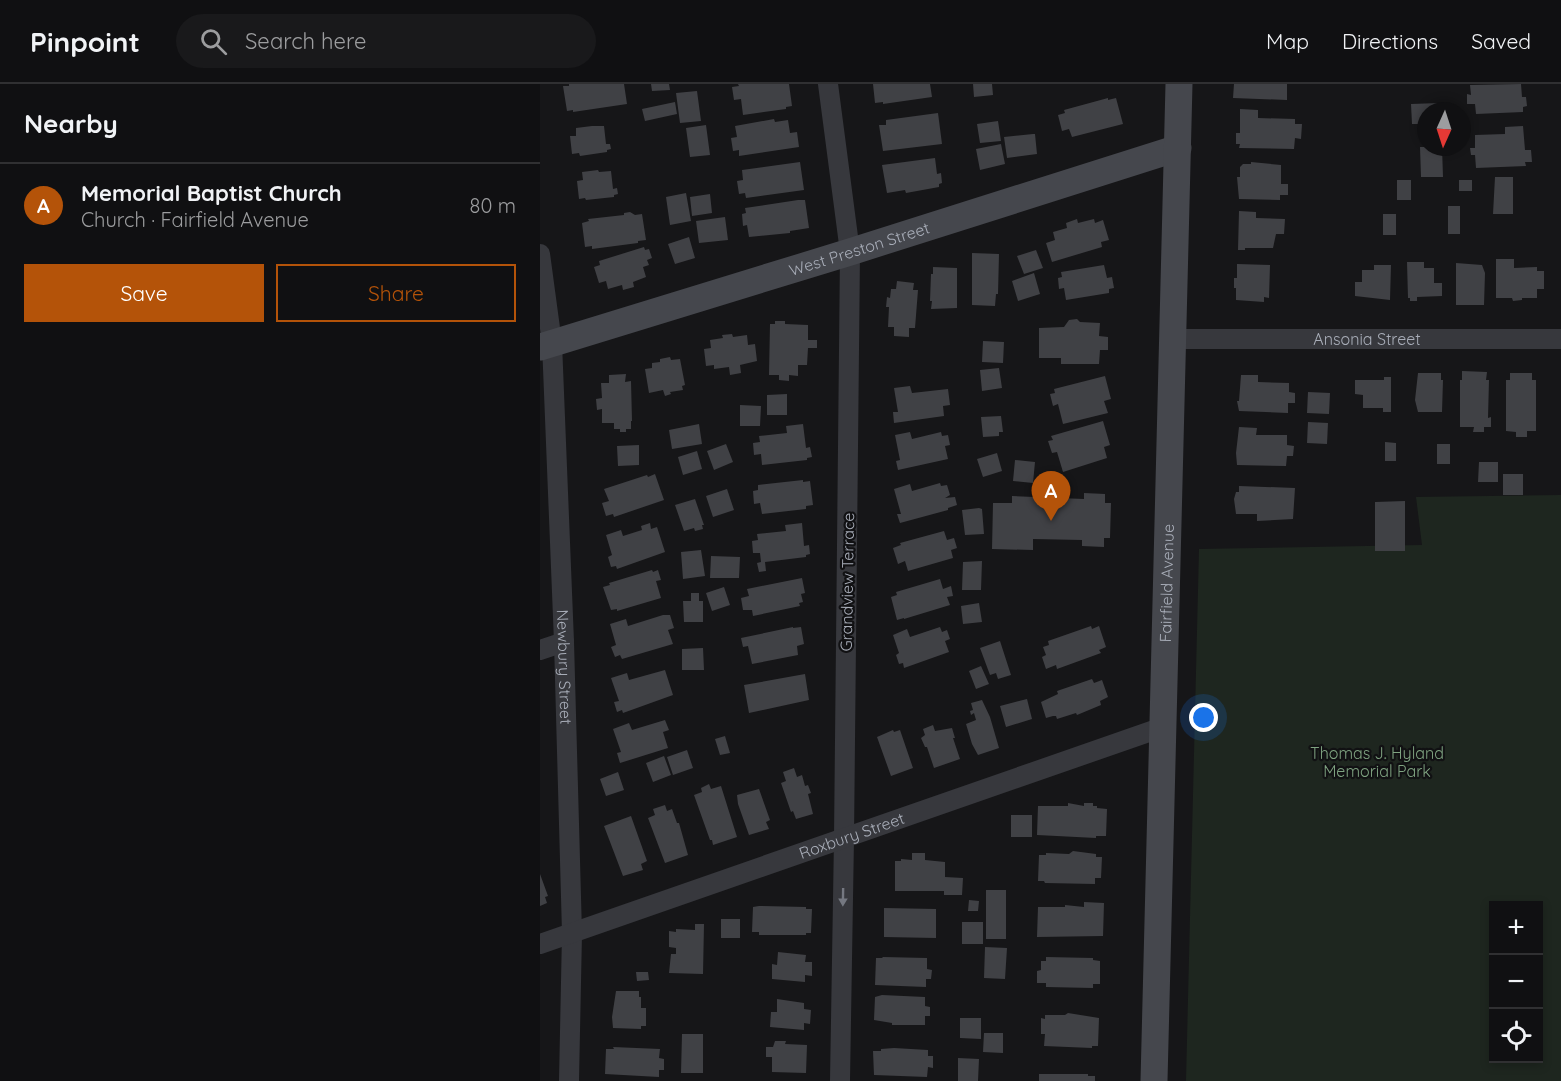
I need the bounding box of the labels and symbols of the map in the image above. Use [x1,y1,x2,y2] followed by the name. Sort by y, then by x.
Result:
[1417,102,1471,156] north arrow
[787,217,932,280] street label: West Preston Street
[1313,329,1421,349] street label: Ansonia Street
[1032,472,1070,521] pin: A
[836,512,858,652] street label: Grandview Terrace
[1155,524,1178,643] street label: Fairfield Avenue
[553,609,576,725] street label: Newbury Street
[1189,703,1218,732] your location
[1310,743,1444,781] park label: Thomas J. Hyland Memorial Park
[796,808,907,863] street label: Roxbury Street
[838,887,848,906] one-way arrow

